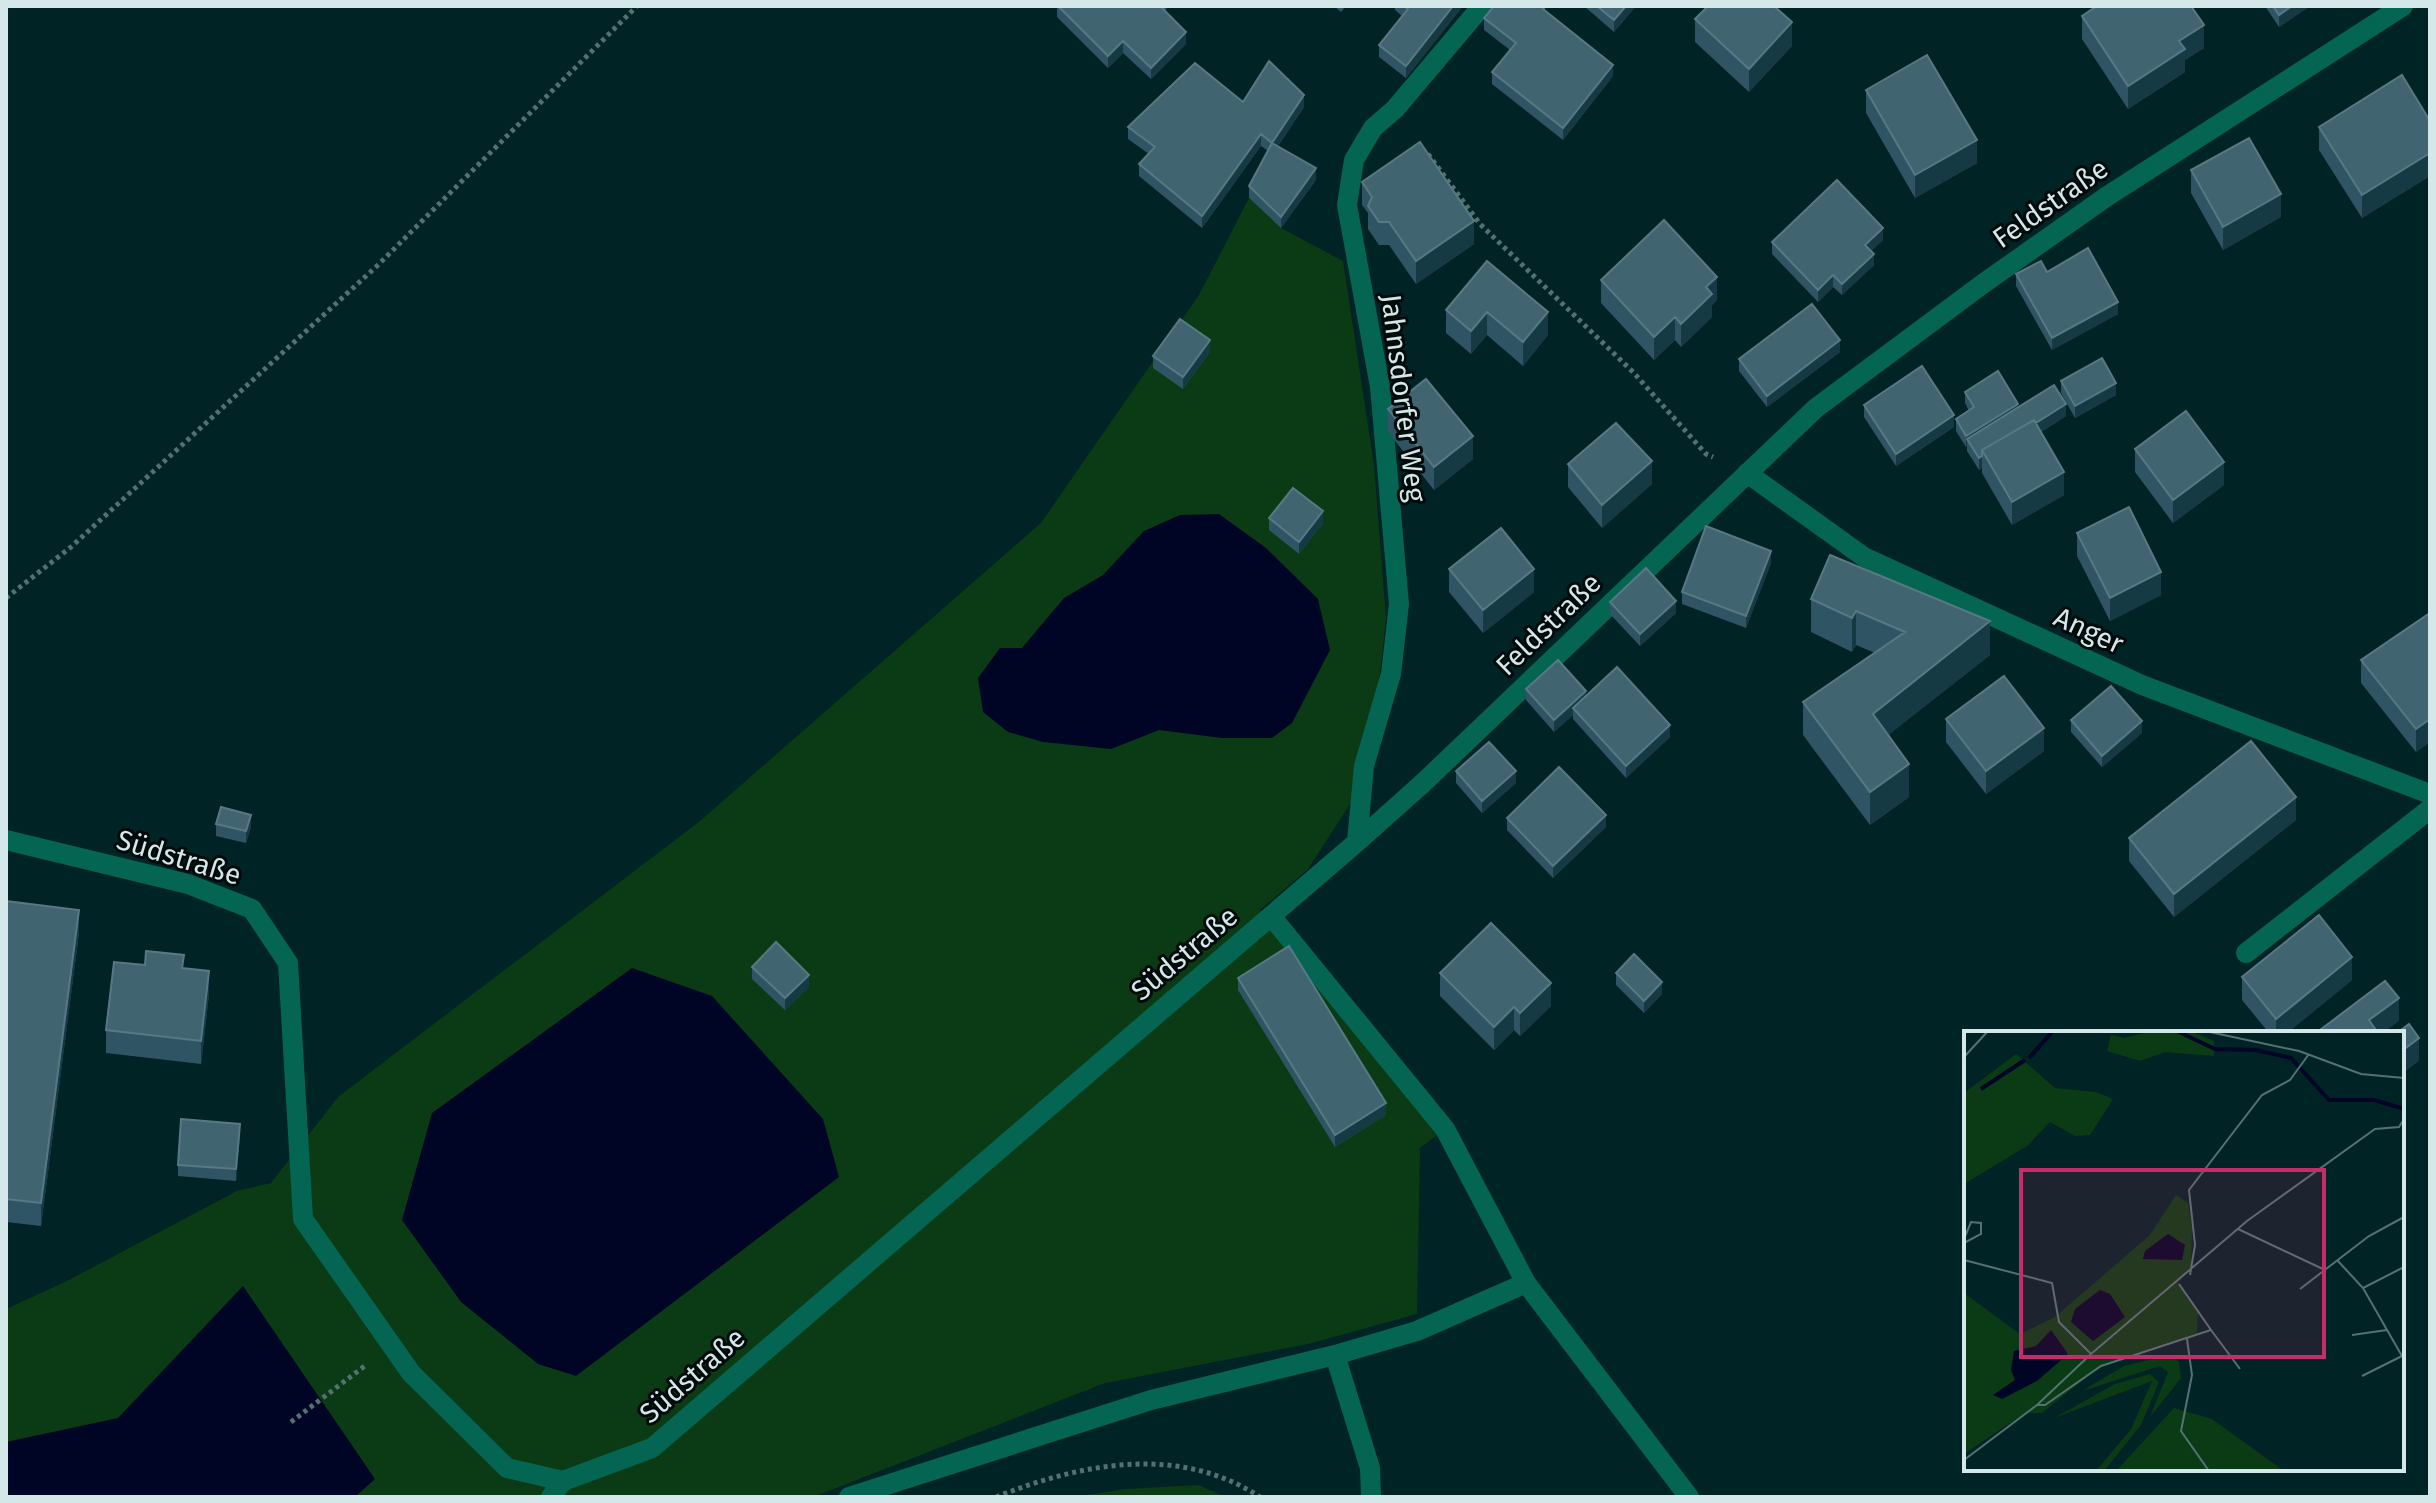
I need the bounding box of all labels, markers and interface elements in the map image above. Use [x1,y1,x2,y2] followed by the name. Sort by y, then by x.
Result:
[1986,152,2114,255] street label: Feldstraße
[1374,292,1433,504] street label: Jahnsdorfer Weg
[1489,566,1608,682] street label: Feldstraße
[2049,600,2129,661] street label: Anger
[113,823,245,892] street label: Südstraße
[1125,899,1244,1007] street label: Südstraße
[1964,1031,2404,1471] inset map
[633,1321,752,1430] street label: Südstraße

